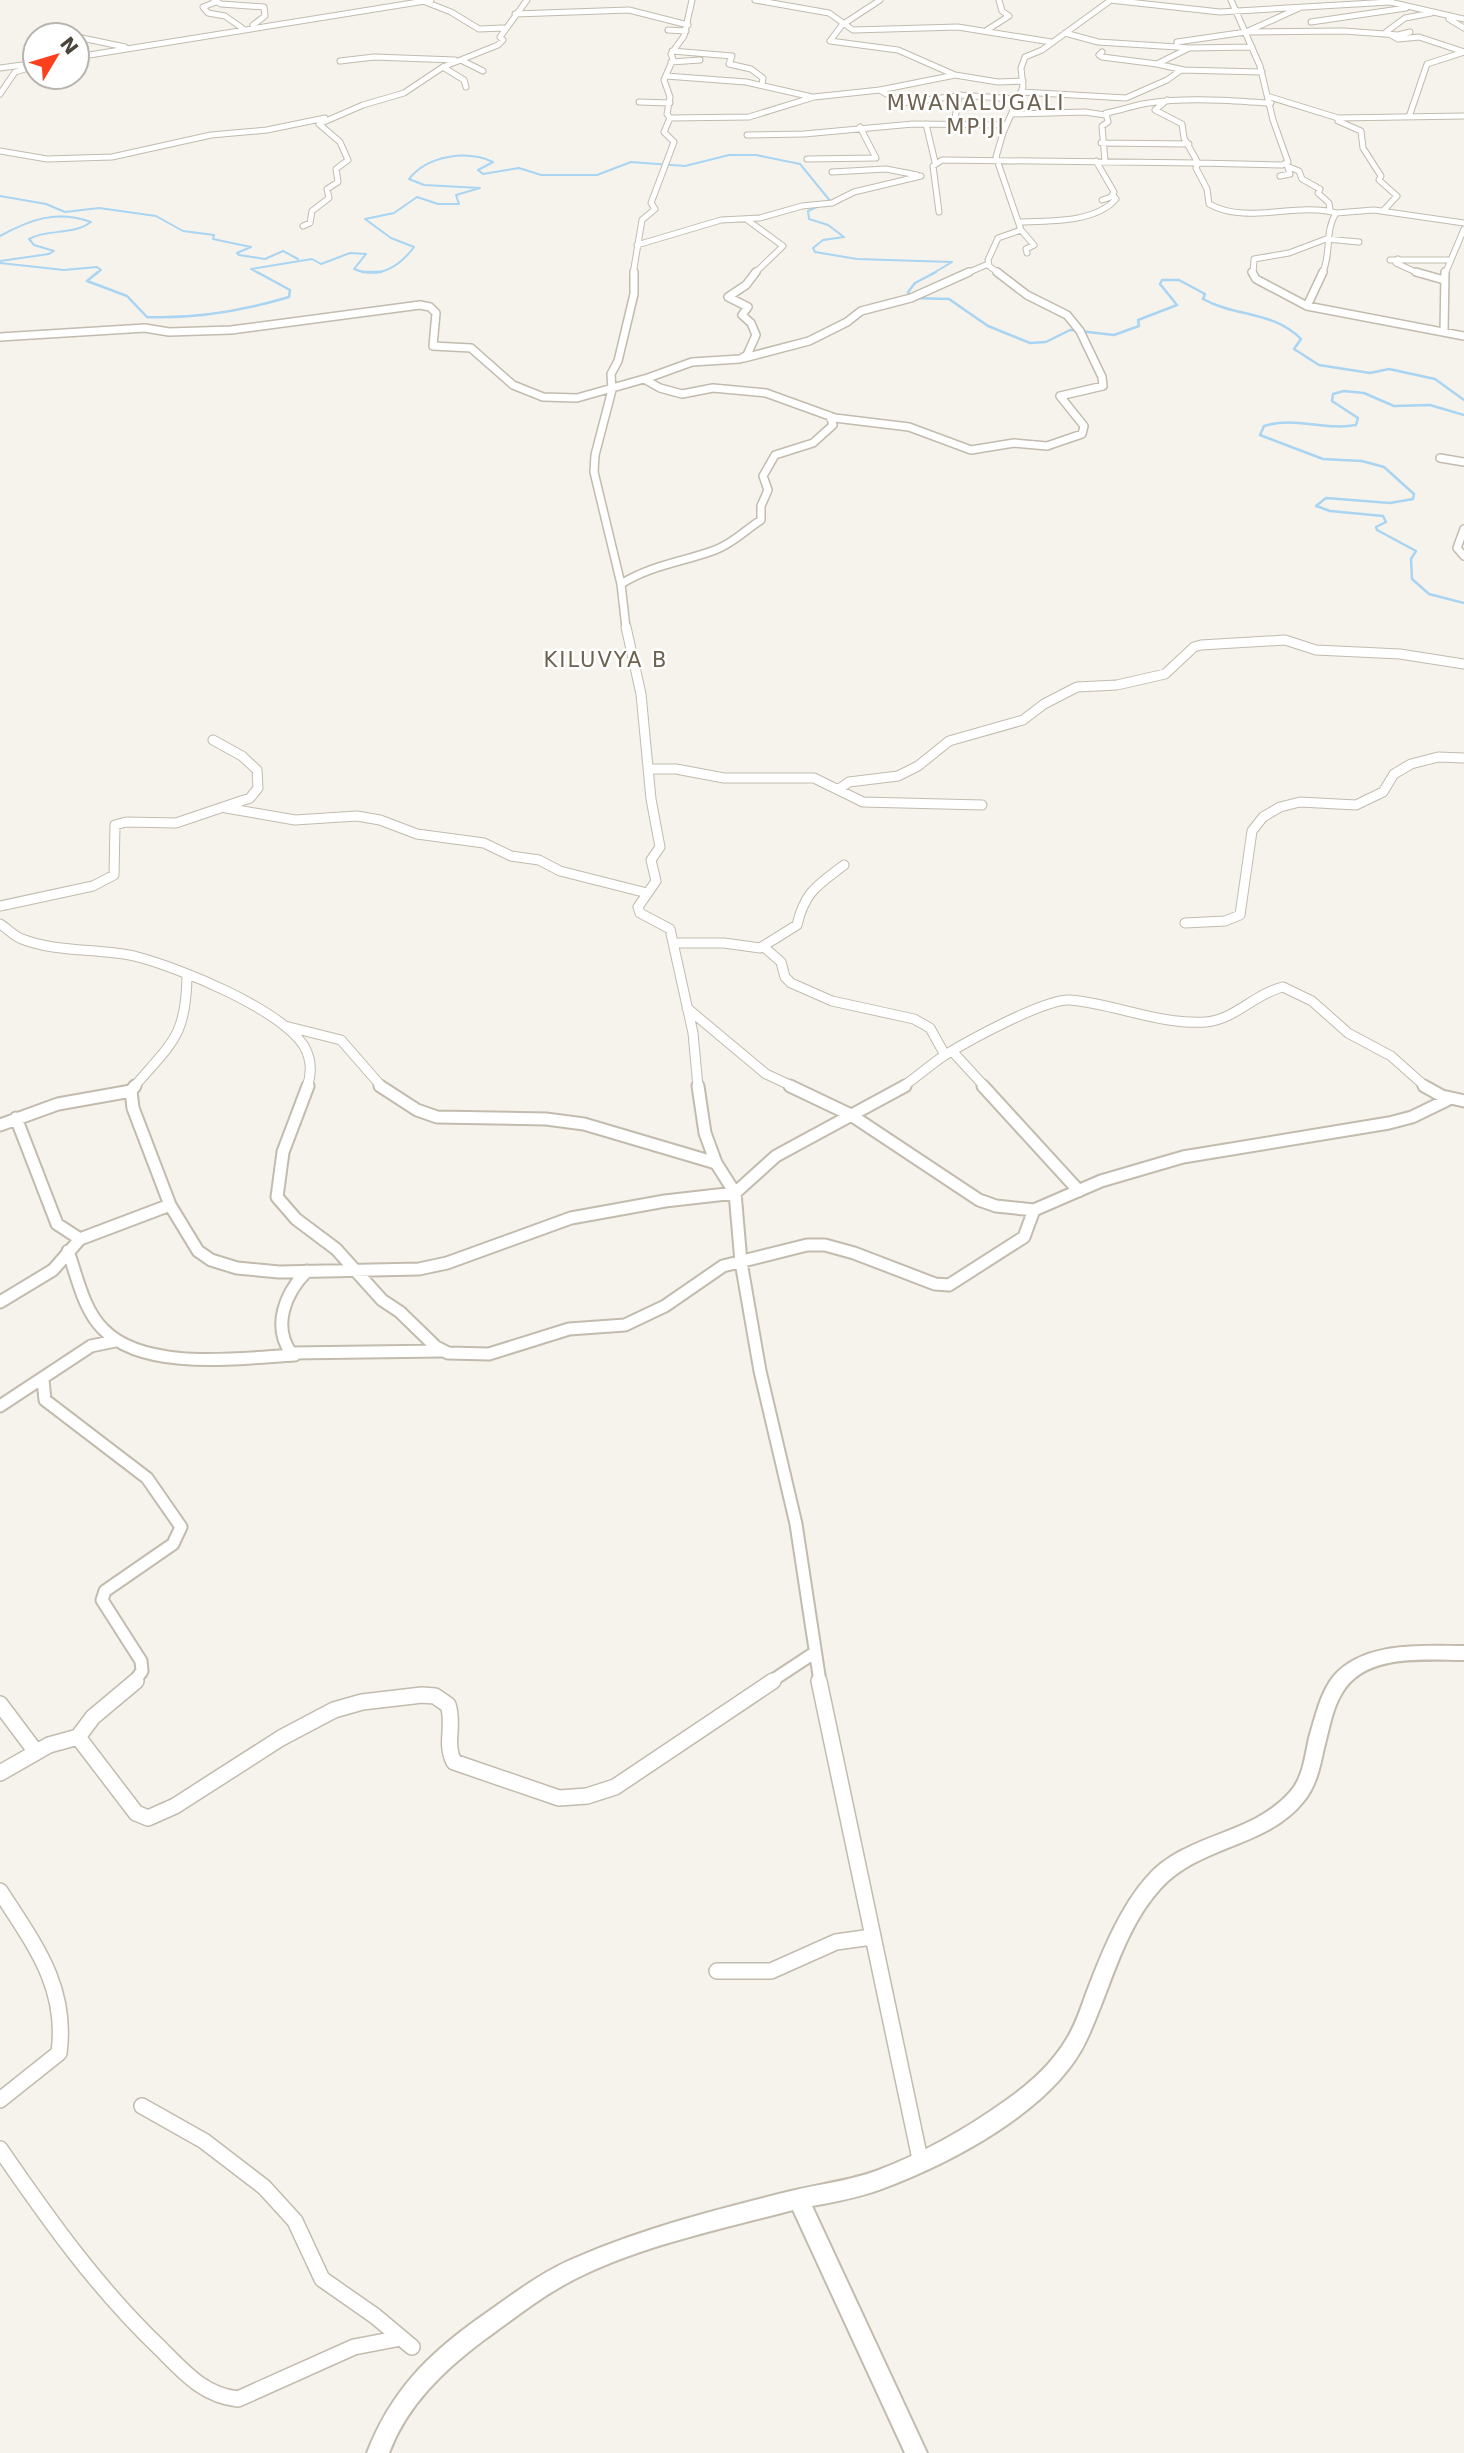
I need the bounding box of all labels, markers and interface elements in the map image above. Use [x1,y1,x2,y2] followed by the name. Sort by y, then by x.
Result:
[21,21,91,91] north arrow
[56,32,83,59] text: N
[887,91,1065,139] district label: MWANALUGALI MPIJI
[544,648,669,672] district label: KILUVYA B

